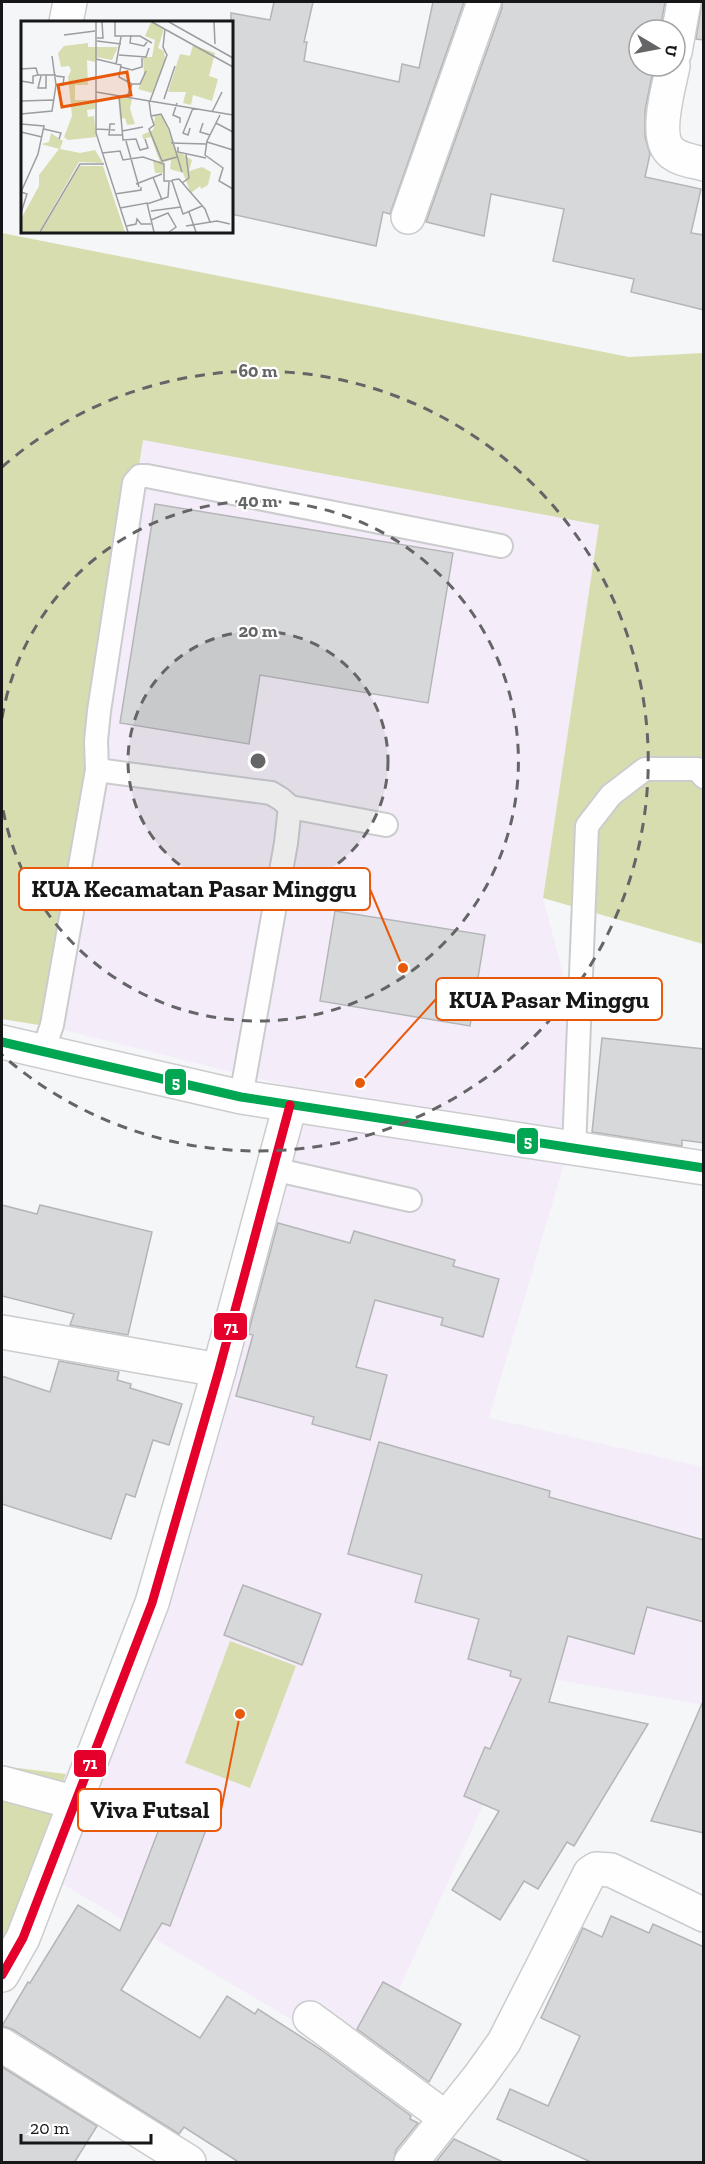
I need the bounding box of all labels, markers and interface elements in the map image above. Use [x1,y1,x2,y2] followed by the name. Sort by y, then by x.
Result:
[627,18,687,78] north arrow
[21,21,232,232] inset map
[661,43,682,58] text: U
[238,360,278,382] text: 60 m
[238,490,278,512] text: 40 m
[238,620,278,642] text: 20 m
[248,751,268,771] centre of rings
[19,868,370,910] callout: KUA Kecamatan Pasar Minggu
[31,874,357,903] text: KUA Kecamatan Pasar Minggu
[436,978,662,1020] callout: KUA Pasar Minggu
[449,985,649,1014] text: KUA Pasar Minggu
[164,1068,187,1096] line badge: 5
[172,1073,180,1092] text: 5
[516,1127,539,1155] line badge: 5
[524,1132,532,1151] text: 5
[213,1312,248,1341] line badge: 71
[224,1318,239,1337] text: 71
[73,1749,107,1778] line badge: 71
[83,1754,98,1773] text: 71
[78,1789,221,1831] callout: Viva Futsal
[90,1795,210,1824] text: Viva Futsal
[21,2107,152,2145] scale bar
[30,2117,70,2139] text: 20 m

